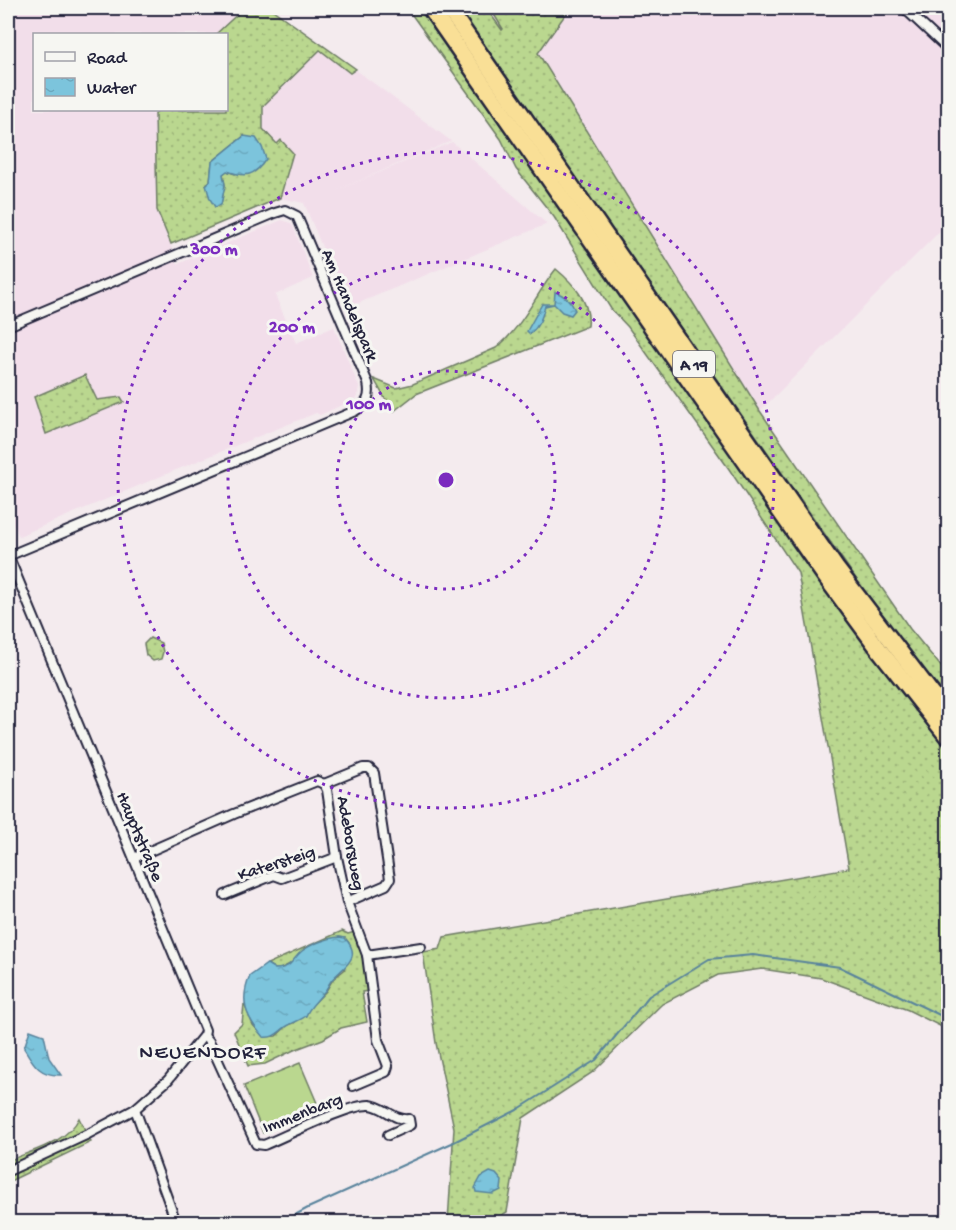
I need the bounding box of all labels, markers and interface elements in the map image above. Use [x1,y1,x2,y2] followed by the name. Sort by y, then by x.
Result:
[33,33,228,111] legend
[87,49,128,70] text: Road
[87,79,137,100] text: Water
[190,240,238,261] text: 300 m
[316,247,383,367] street label: Am Handelspark
[269,318,315,339] text: 200 m
[673,351,715,377] road number: A 19
[346,395,392,416] text: 100 m
[436,470,456,490] centre of rings
[110,789,167,886] street label: Hauptstraße
[331,794,368,892] street label: Adeborsweg
[235,842,318,887] street label: Katersteig
[139,1042,267,1067] district label: NEUENDORF
[260,1090,346,1139] street label: Immenbarg

